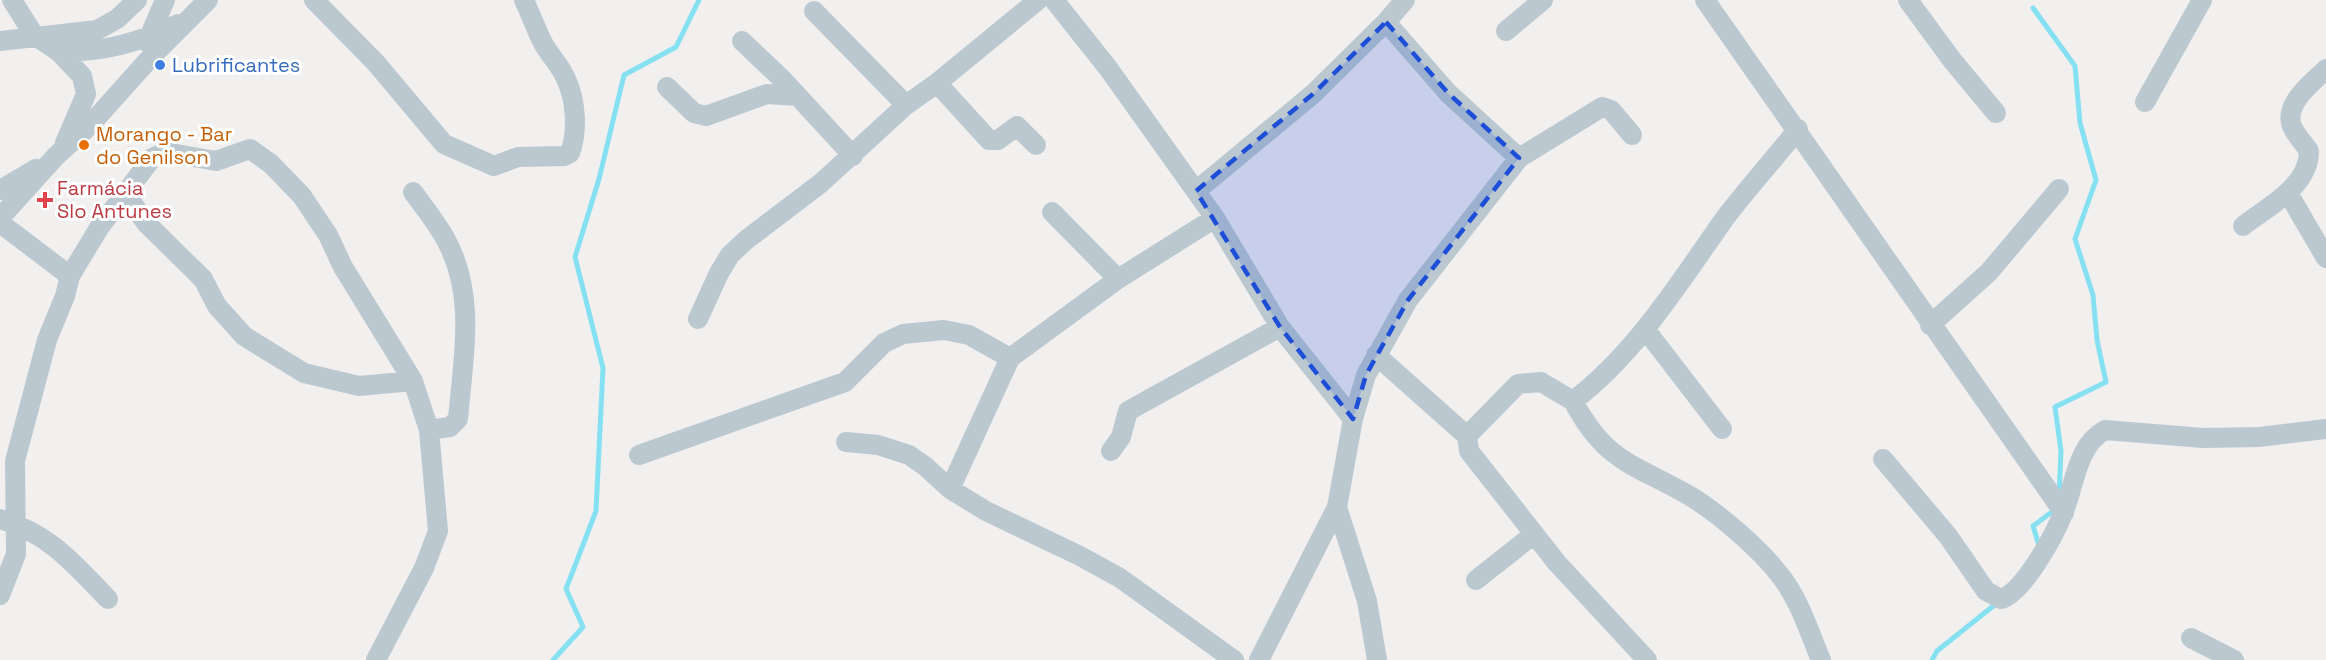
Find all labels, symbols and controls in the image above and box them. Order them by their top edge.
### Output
place label: Lubrificantes [172,52,300,78]
marker: Lubrificantes [153,58,167,72]
place label: Morango - Bar do Genilson [96,121,232,170]
marker: Morango - Bar do Genilson [77,138,91,152]
place label: Farmácia Slo Antunes [57,175,172,224]
marker: Farmácia Slo Antunes [38,193,52,207]

